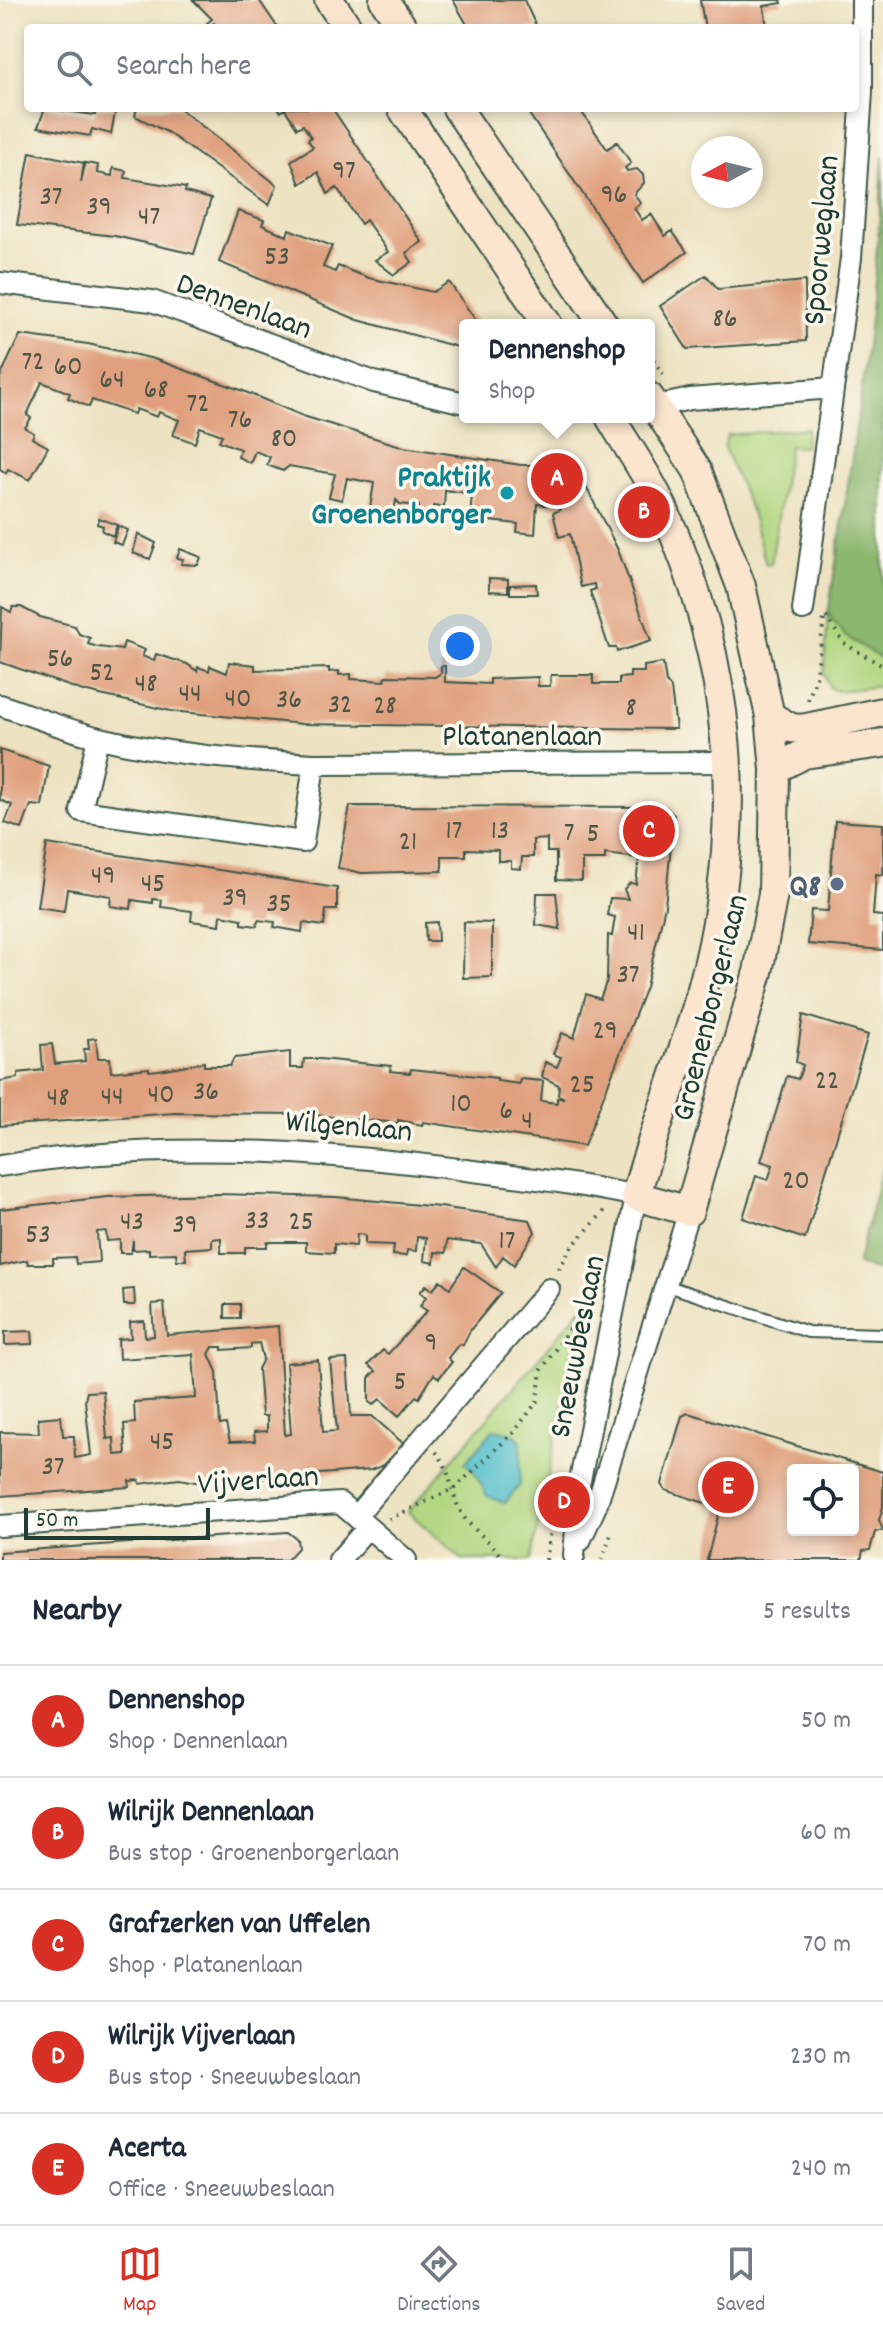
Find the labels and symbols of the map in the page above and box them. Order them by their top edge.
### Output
north arrow [691,136,763,208]
house number: 97 [332,153,356,193]
street label: Spoorweglaan [794,154,854,327]
house number: 96 [601,177,627,217]
house number: 37 [39,179,63,219]
house number: 39 [86,189,112,229]
house number: 47 [138,199,160,239]
house number: 53 [264,239,290,279]
street label: Dennenlaan [169,263,318,355]
house number: 86 [713,301,737,341]
house number: 72 [22,344,44,384]
house number: 60 [54,349,82,389]
house number: 64 [99,362,125,402]
house number: 68 [144,372,168,412]
house number: 72 [187,386,209,426]
house number: 76 [228,402,252,442]
house number: 80 [271,421,297,461]
pin: A [531,449,583,509]
place label: Praktijk Groenenborger [311,457,492,540]
pin: B [618,482,670,542]
marker: Praktijk Groenenborger [498,484,516,502]
your location [440,626,480,666]
house number: 56 [47,641,73,681]
house number: 52 [89,655,115,695]
house number: 48 [135,666,157,706]
house number: 44 [178,676,202,716]
house number: 40 [225,681,251,721]
house number: 36 [276,682,302,722]
house number: 32 [328,687,352,727]
house number: 28 [373,688,397,728]
house number: 8 [625,690,637,730]
street label: Platanenlaan [442,716,602,762]
pin: C [623,801,675,861]
house number: 17 [446,813,462,853]
house number: 13 [491,813,509,853]
house number: 7 [564,815,574,855]
house number: 5 [587,816,599,856]
house number: 21 [399,824,417,864]
house number: 49 [91,858,115,898]
house number: 45 [141,866,165,906]
place label: Q8 [790,866,821,912]
marker: Q8 [828,875,846,893]
house number: 39 [222,880,248,920]
house number: 35 [266,886,292,926]
street label: Groenenborgerlaan [662,890,763,1127]
house number: 41 [627,915,645,955]
house number: 37 [616,957,640,997]
house number: 29 [592,1013,618,1053]
house number: 22 [815,1063,839,1103]
house number: 25 [569,1067,595,1107]
house number: 36 [193,1074,219,1114]
house number: 40 [148,1077,174,1117]
house number: 44 [100,1079,124,1119]
house number: 48 [47,1080,69,1120]
house number: 10 [450,1086,472,1126]
house number: 6 [499,1093,513,1133]
street label: Wilgenlaan [283,1101,414,1157]
house number: 4 [521,1103,533,1143]
house number: 20 [782,1163,810,1203]
house number: 33 [245,1203,269,1243]
house number: 43 [120,1204,144,1244]
house number: 25 [288,1204,314,1244]
house number: 39 [172,1207,198,1247]
house number: 53 [25,1217,51,1257]
house number: 17 [499,1223,515,1263]
street label: Sneeuwbeslaan [540,1252,620,1442]
house number: 9 [425,1325,437,1365]
house number: 5 [394,1364,406,1404]
house number: 45 [150,1424,174,1464]
house number: 37 [41,1449,65,1489]
street label: Vijverlaan [196,1456,320,1510]
pin: E [702,1457,754,1517]
pin: D [538,1472,590,1532]
scale bar [24,1504,210,1540]

